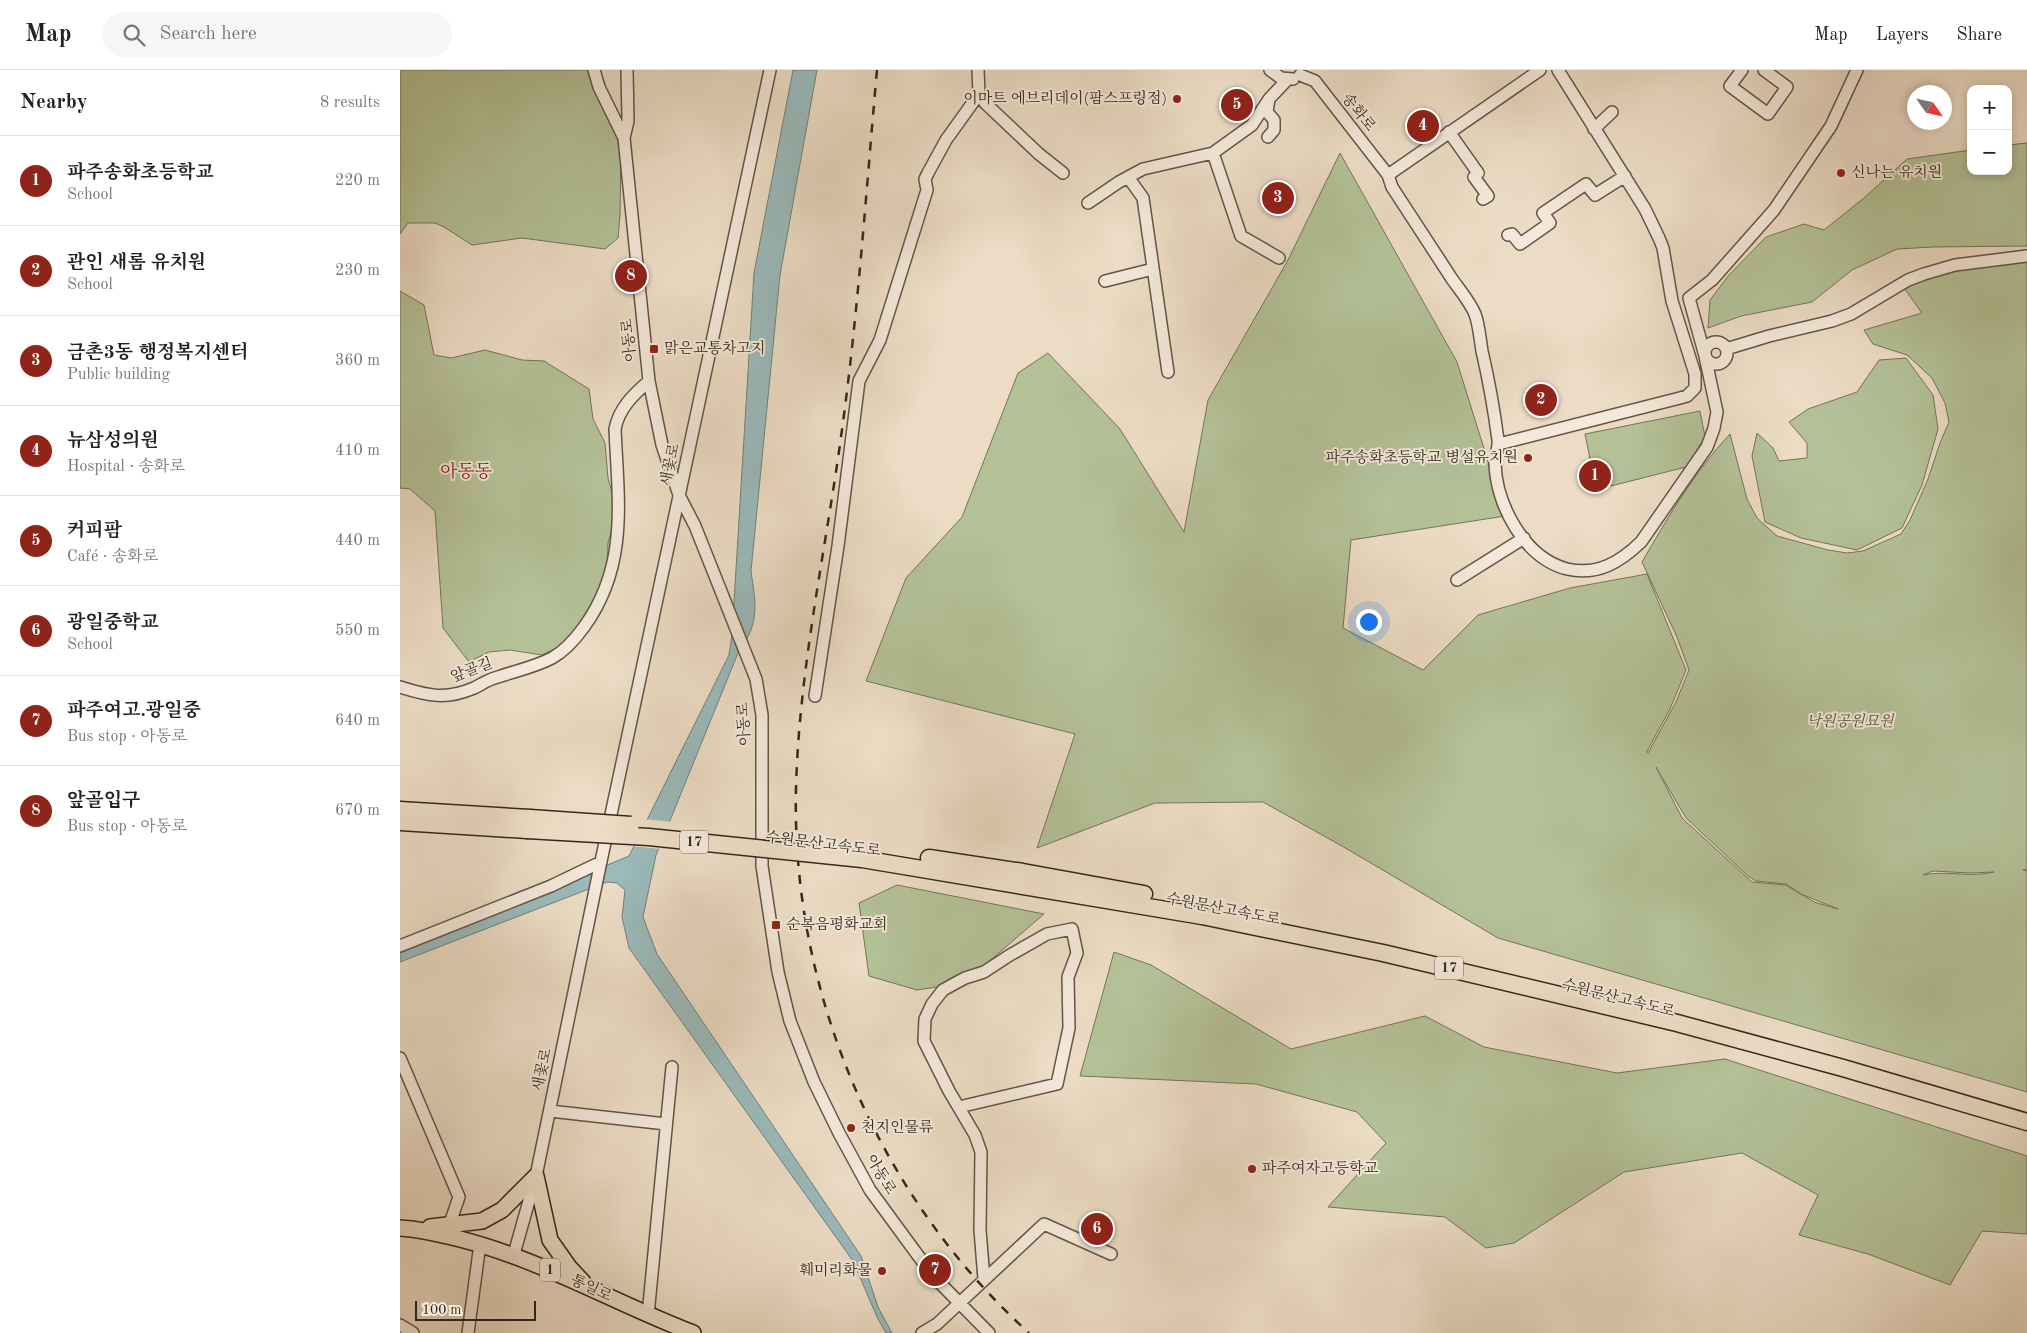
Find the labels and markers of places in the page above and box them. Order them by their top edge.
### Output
pin: 5 [1221,86,1253,124]
place label: 이마트 에브리데이(팜스프링점) [963,90,1167,107]
marker: 이마트 에브리데이(팜스프링점) [1171,93,1183,105]
pin: 4 [1407,107,1439,145]
place label: 신나는 유치원 [1851,164,1942,181]
marker: 신나는 유치원 [1835,167,1847,179]
pin: 3 [1262,179,1294,217]
pin: 8 [615,257,647,295]
place label: 맑은교통차고지 [664,340,765,357]
marker: 맑은교통차고지 [648,343,660,355]
pin: 2 [1525,381,1557,419]
place label: 파주송화초등학교 병설유치원 [1325,449,1518,466]
marker: 파주송화초등학교 병설유치원 [1522,452,1534,464]
pin: 1 [1579,457,1611,495]
place label: 순복음평화교회 [786,916,887,933]
marker: 순복음평화교회 [770,919,782,931]
place label: 천지인물류 [861,1119,934,1136]
marker: 천지인물류 [845,1122,857,1134]
place label: 파주여자고등학교 [1262,1160,1378,1177]
marker: 파주여자고등학교 [1246,1163,1258,1175]
pin: 6 [1081,1210,1113,1248]
pin: 7 [919,1251,951,1289]
place label: 훼미리화물 [800,1262,873,1279]
marker: 훼미리화물 [876,1265,888,1277]

